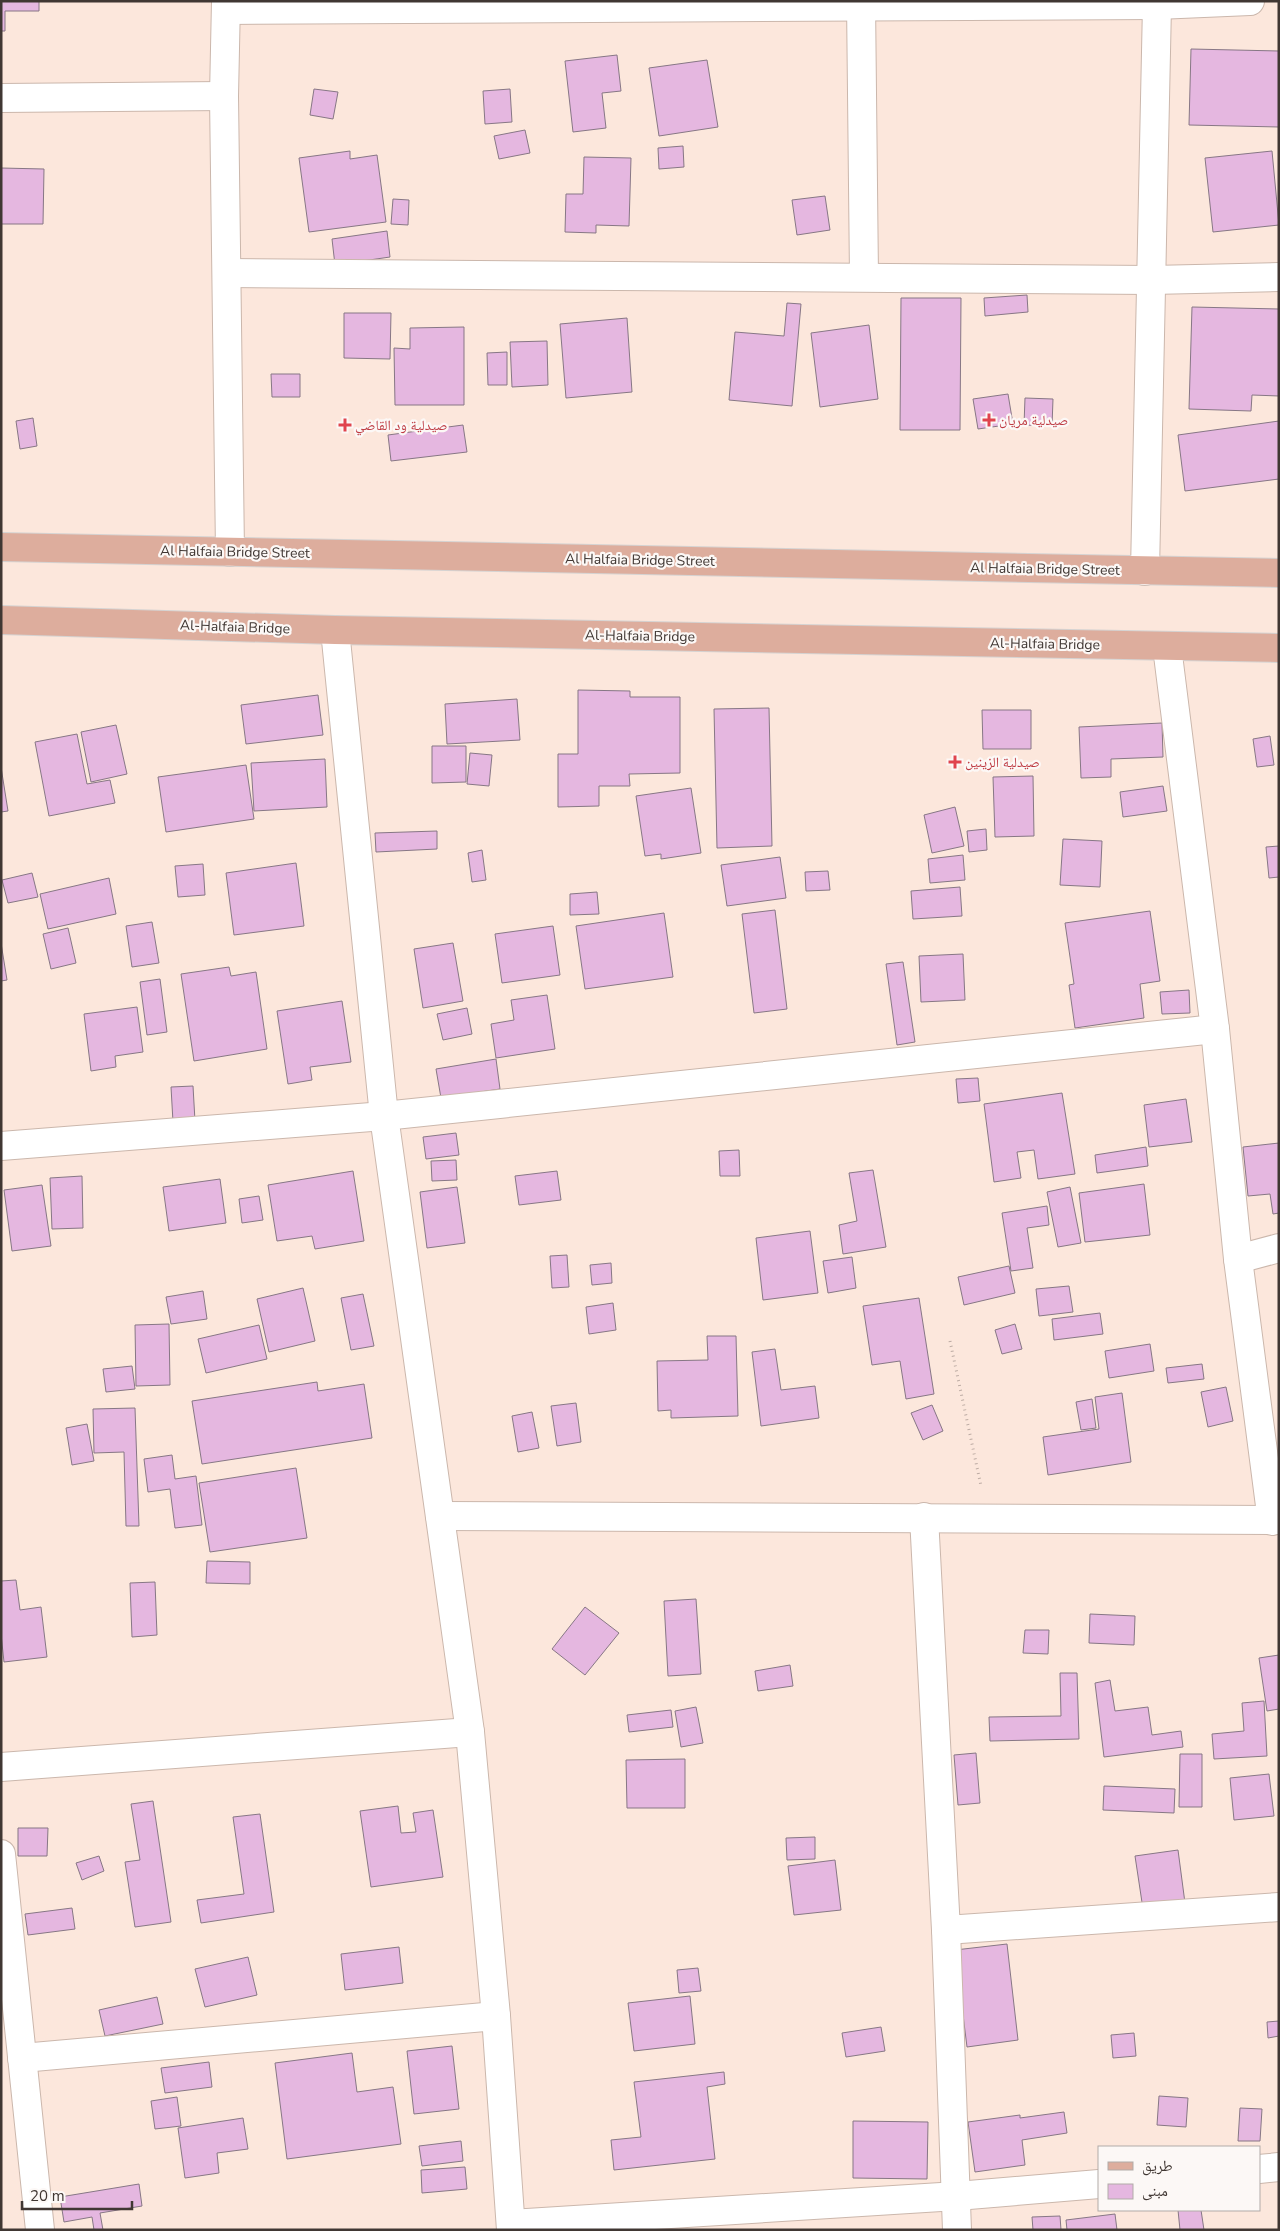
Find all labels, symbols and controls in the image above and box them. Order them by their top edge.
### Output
place label: صيدلية مريان [999,411,1068,430]
marker: صيدلية مريان [983,414,995,426]
place label: صيدلية ود القاضي [355,416,447,436]
marker: صيدلية ود القاضي [339,419,351,431]
street label: Al Halfaia Bridge Street [160,541,310,563]
street label: Al Halfaia Bridge Street [565,549,715,571]
street label: Al Halfaia Bridge Street [970,558,1120,580]
street label: Al-Halfaia Bridge [180,616,290,638]
street label: Al-Halfaia Bridge [585,626,695,646]
street label: Al-Halfaia Bridge [990,634,1100,654]
place label: صيدلية الزينين [965,753,1040,772]
marker: صيدلية الزينين [949,756,961,768]
legend [1098,2146,1260,2211]
text: طريق [1142,2156,1173,2176]
scale bar [22,2178,132,2210]
text: مبنى [1142,2181,1168,2201]
text: 20 m [30,2186,65,2206]

